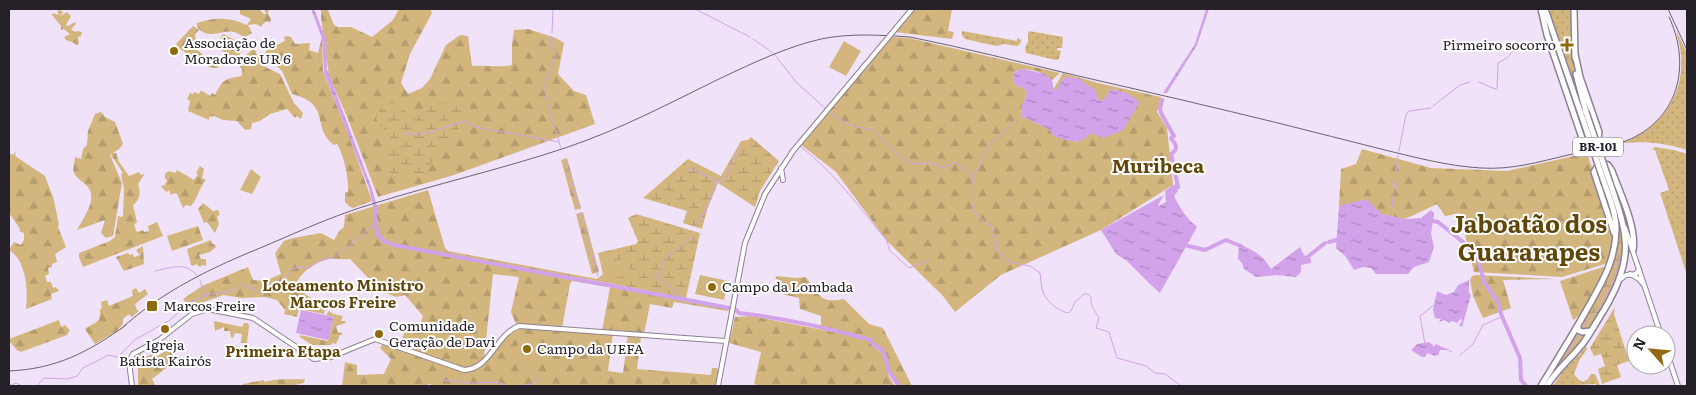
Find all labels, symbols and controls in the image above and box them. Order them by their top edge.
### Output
place label: Associação de Moradores UR 6 [184,32,291,68]
place label: Pirmeiro socorro [1443,34,1556,54]
marker: Pirmeiro socorro [1560,38,1574,52]
marker: Associação de Moradores UR 6 [168,45,180,57]
road number: BR-101 [1573,138,1623,156]
district label: Muribeca [1112,151,1204,179]
district label: Jaboatão dos Guararapes [1451,205,1607,268]
district label: Loteamento Ministro Marcos Freire [262,273,424,313]
place label: Campo da Lombada [722,276,854,296]
marker: Campo da Lombada [706,281,718,293]
place label: Marcos Freire [163,295,255,315]
marker: Marcos Freire [145,299,159,313]
place label: Comunidade Geração de Davi [389,315,496,351]
marker: Igreja Batista Kairós [159,323,171,335]
north arrow [1626,325,1676,375]
marker: Comunidade Geração de Davi [373,328,385,340]
place label: Igreja Batista Kairós [119,334,211,370]
text: N [1627,334,1650,353]
place label: Campo da UEFA [537,338,645,358]
district label: Primeira Etapa [225,339,341,362]
marker: Campo da UEFA [521,343,533,355]

